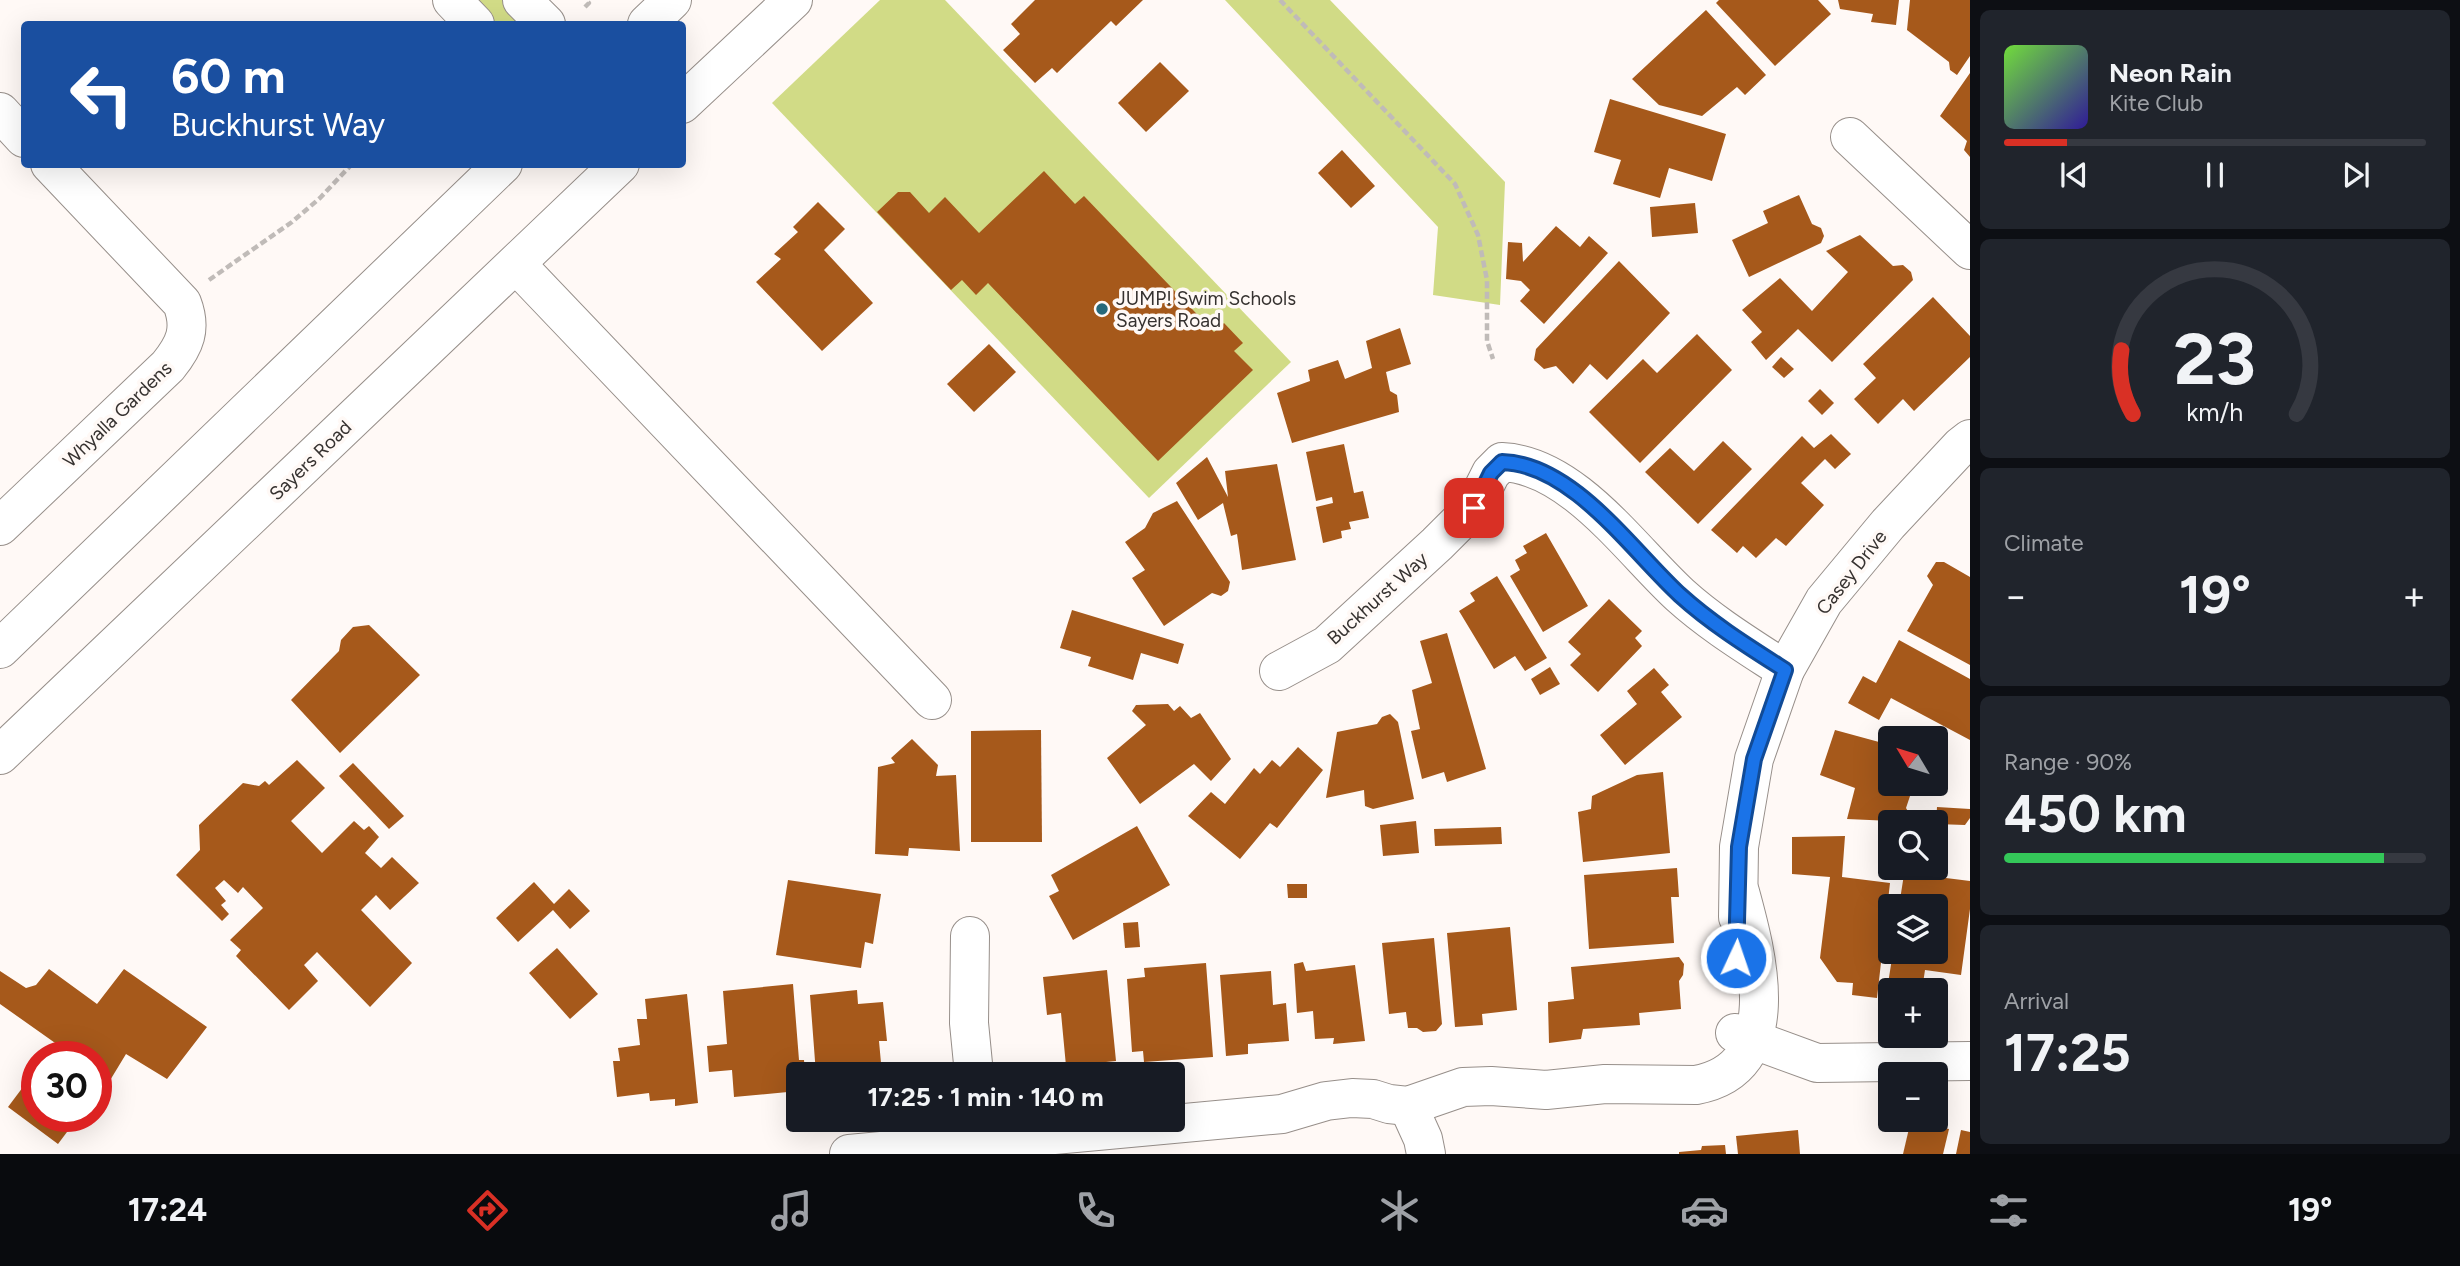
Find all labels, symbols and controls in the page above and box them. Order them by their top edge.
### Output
text: 60 m [171,46,286,105]
icon: left [56,49,147,140]
text: Neon Rain [2109,57,2232,89]
text: Kite Club [2109,89,2203,117]
text: Buckhurst Way [171,106,385,144]
icon: previous [2055,156,2093,194]
icon: pause [2196,156,2234,194]
icon: next [2337,156,2375,194]
place label: JUMP! Swim Schools Sayers Road [1116,287,1296,332]
marker: JUMP! Swim Schools Sayers Road [1094,301,1110,317]
text: 23 [2174,316,2256,403]
street label: Whyalla Gardens [58,357,177,472]
text: km/h [2186,397,2244,427]
street label: Sayers Road [265,416,356,505]
pin [1444,478,1504,538]
icon: arrive [1455,489,1493,527]
street label: Casey Drive [1811,525,1892,619]
text: Climate [2004,529,2083,557]
street label: Buckhurst Way [1322,547,1432,649]
text: 19° [2179,564,2251,626]
text: − [2004,573,2028,619]
text: + [2402,573,2426,619]
north arrow [1878,726,1948,796]
map controls [1878,726,1948,1132]
text: Range · 90% [2004,748,2132,776]
text: 450 km [2004,783,2187,845]
button: search [1878,810,1948,880]
button: layers [1878,894,1948,964]
position arrow [1699,921,1773,995]
button: + [1878,978,1948,1048]
text: Arrival [2004,987,2069,1015]
text: 17:25 [2004,1022,2131,1084]
speed limit sign: 30 [21,1041,112,1132]
button: − [1878,1062,1948,1132]
text: 17:25 · 1 min · 140 m [867,1081,1104,1113]
icon: directions [463,1186,512,1235]
icon: music [767,1186,816,1235]
icon: phone [1071,1186,1120,1235]
icon: climate [1375,1186,1424,1235]
icon: car [1680,1186,1729,1235]
icon: filters [1984,1186,2033,1235]
text: 17:24 [128,1191,207,1229]
text: 19° [2288,1191,2332,1229]

